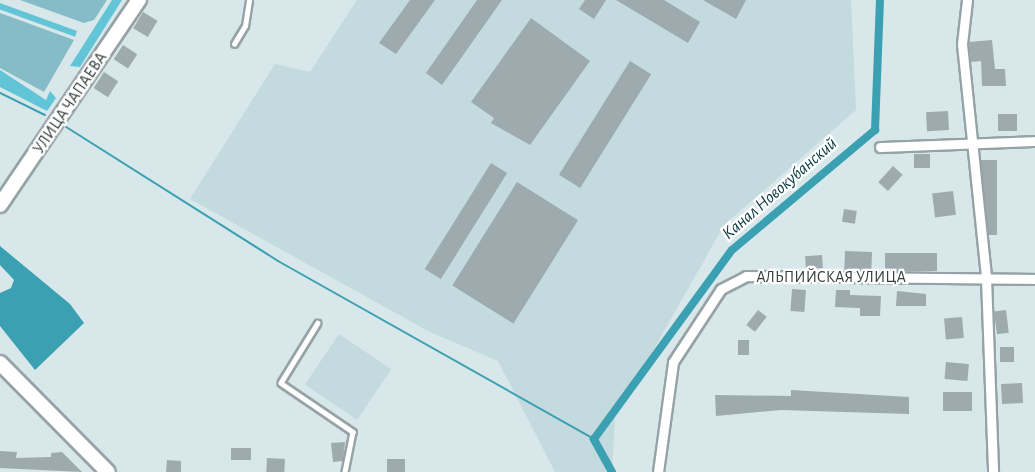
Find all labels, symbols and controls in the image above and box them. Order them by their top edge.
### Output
street label: УЛИЦА ЧАПАЕВА [29,49,111,157]
water label: Канал Новокубанский [718,133,842,245]
street label: АЛЬПИЙСКАЯ УЛИЦА [756,267,906,287]

